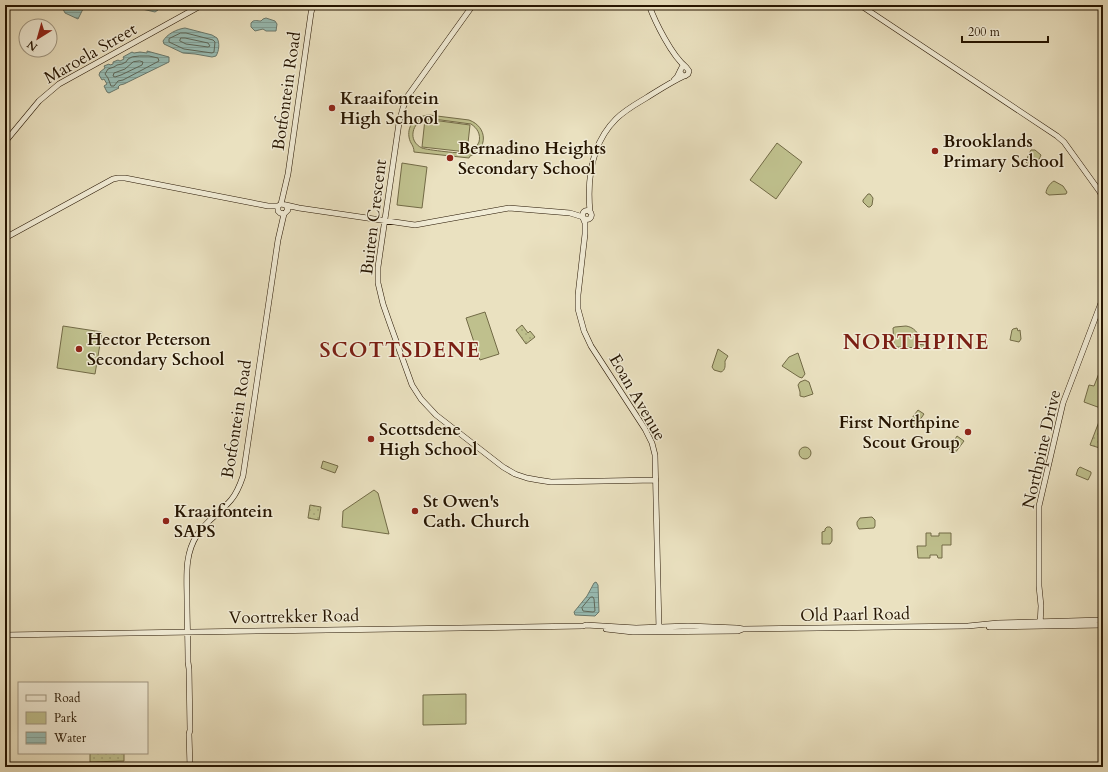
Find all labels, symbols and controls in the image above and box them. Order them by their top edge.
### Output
street label: Maroela Street [40,17,141,89]
north arrow [18,18,58,58]
scale bar [962,18,1048,44]
text: 200 m [968,24,1001,40]
street label: Botfontein Road [267,30,306,152]
text: N [24,36,41,54]
place label: Kraaifontein High School [340,87,439,130]
marker: Kraaifontein High School [327,103,337,113]
place label: Brooklands Primary School [943,130,1064,173]
place label: Bernadino Heights Secondary School [458,137,606,180]
marker: Brooklands Primary School [930,146,940,156]
marker: Bernadino Heights Secondary School [445,153,455,163]
street label: Buiten Crescent [355,157,392,276]
place label: Hector Peterson Secondary School [87,328,225,371]
district label: NORTHPINE [843,328,989,357]
district label: SCOTTSDENE [319,336,481,365]
marker: Hector Peterson Secondary School [74,344,84,354]
street label: Eoan Avenue [604,350,672,445]
street label: Botfontein Road [216,358,257,480]
street label: Northpine Drive [1017,387,1066,511]
place label: First Northpine Scout Group [839,411,960,454]
place label: Scottsdene High School [379,418,477,461]
marker: First Northpine Scout Group [963,427,973,437]
marker: Scottsdene High School [366,434,376,444]
place label: St Owen's Cath. Church [423,490,530,533]
place label: Kraaifontein SAPS [174,500,273,543]
marker: St Owen's Cath. Church [410,506,420,516]
marker: Kraaifontein SAPS [161,516,171,526]
street label: Old Paarl Road [800,602,910,627]
street label: Voortrekker Road [229,604,359,629]
legend [18,682,148,754]
text: Road [54,690,81,706]
text: Park [54,710,78,726]
text: Water [53,730,87,746]

